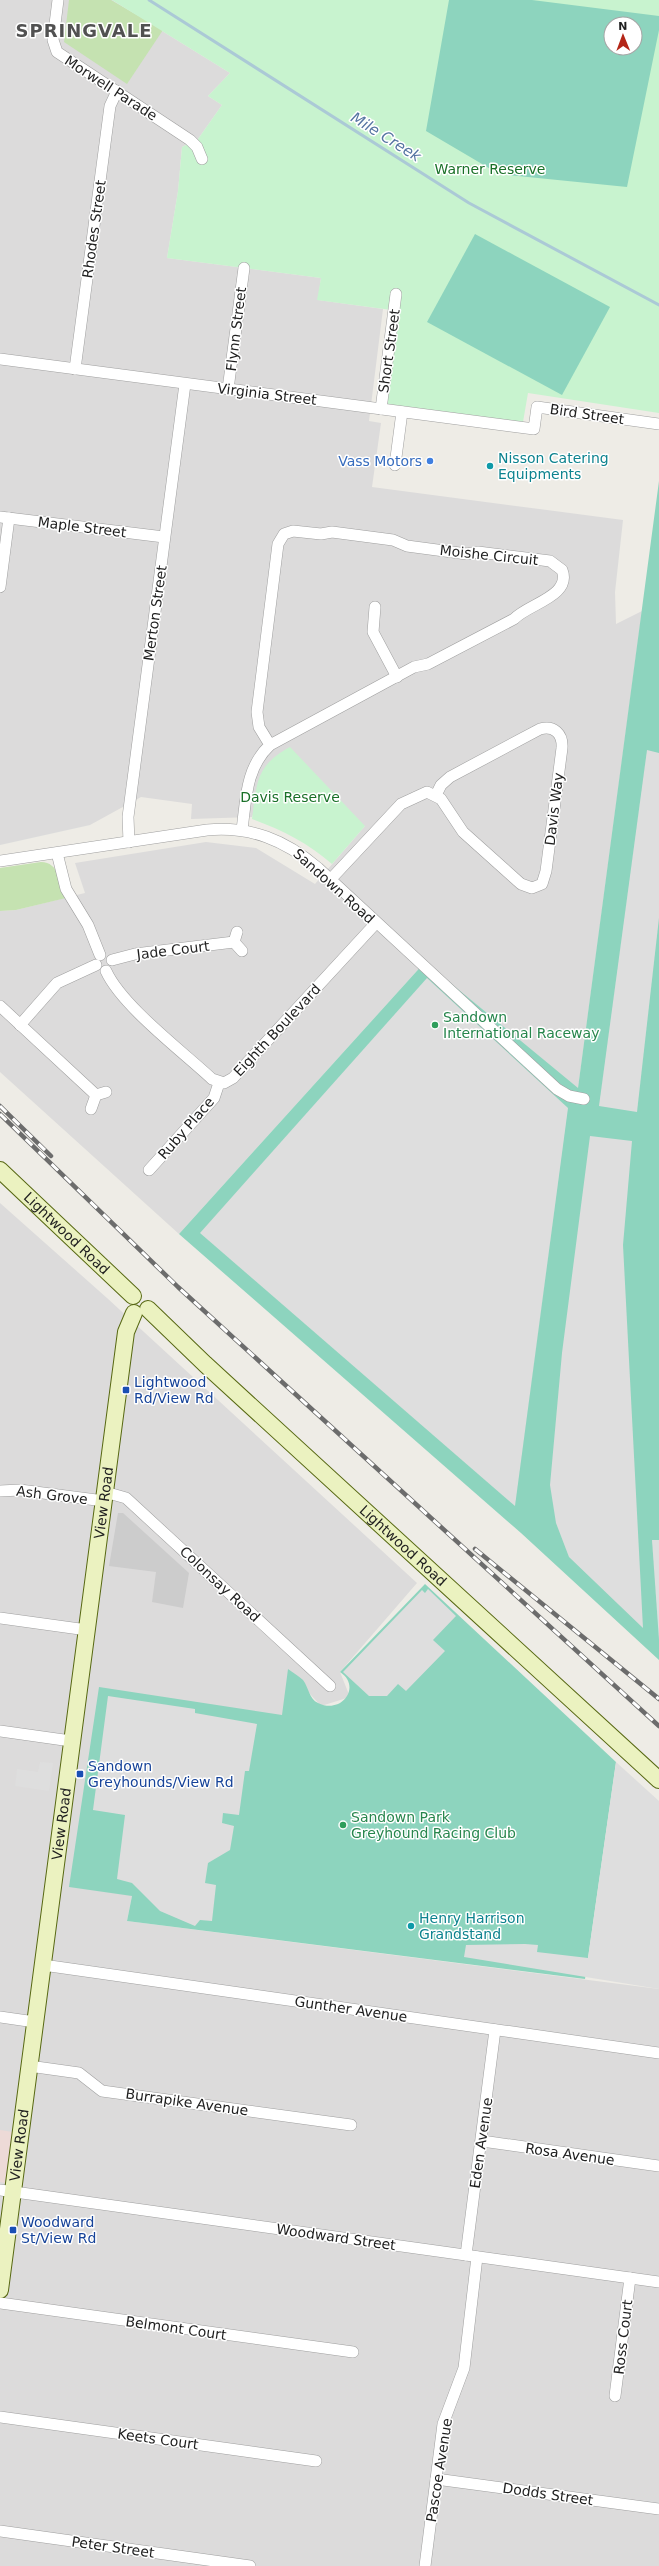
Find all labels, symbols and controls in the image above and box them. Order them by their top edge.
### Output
north arrow [603,16,643,56]
district label: SPRINGVALE [16,20,152,41]
text: N [618,20,628,33]
street label: Morwell Parade [62,52,160,124]
water label: Mile Creek [348,108,425,166]
park label: Warner Reserve [434,161,546,177]
street label: Rhodes Street [79,178,109,279]
street label: Flynn Street [223,285,249,372]
street label: Short Street [375,308,403,394]
street label: Virginia Street [217,380,318,408]
street label: Bird Street [549,401,626,427]
place label: Nisson Catering Equipments [498,450,609,482]
place label: Vass Motors [338,453,422,469]
marker: Vass Motors [425,456,435,466]
marker: Nisson Catering Equipments [485,461,495,471]
street label: Maple Street [37,514,128,540]
street label: Moishe Circuit [439,542,539,568]
street label: Merton Street [140,564,170,662]
street label: Davis Way [542,772,566,846]
park label: Davis Reserve [240,789,340,805]
street label: Sandown Road [290,845,378,927]
street label: Jade Court [135,938,211,963]
street label: Eighth Boulevard [230,981,324,1079]
place label: Sandown International Raceway [443,1009,599,1041]
marker: Sandown International Raceway [430,1020,440,1030]
street label: Ruby Place [155,1094,217,1162]
street label: Lightwood Road [21,1189,113,1278]
place label: Lightwood Rd/View Rd [134,1374,214,1406]
marker: Lightwood Rd/View Rd [121,1385,131,1395]
street label: View Road [91,1466,116,1540]
street label: Ash Grove [15,1483,89,1507]
street label: Lightwood Road [356,1502,450,1589]
street label: Colonsay Road [177,1543,263,1625]
place label: Sandown Greyhounds/View Rd [88,1758,234,1790]
marker: Sandown Greyhounds/View Rd [75,1769,85,1779]
street label: View Road [49,1787,74,1861]
place label: Sandown Park Greyhound Racing Club [351,1809,516,1841]
marker: Sandown Park Greyhound Racing Club [338,1820,348,1830]
place label: Henry Harrison Grandstand [419,1910,525,1942]
marker: Henry Harrison Grandstand [406,1921,416,1931]
street label: Gunther Avenue [294,1993,408,2025]
street label: Burrapike Avenue [125,2085,249,2119]
street label: Eden Avenue [467,2096,495,2190]
street label: View Road [6,2108,32,2182]
street label: Rosa Avenue [524,2140,616,2168]
place label: Woodward St/View Rd [21,2214,96,2246]
street label: Woodward Street [275,2221,397,2253]
marker: Woodward St/View Rd [8,2225,18,2235]
street label: Ross Court [610,2298,636,2375]
street label: Belmont Court [125,2313,228,2343]
street label: Pascoe Avenue [423,2417,455,2523]
street label: Keets Court [117,2425,200,2453]
street label: Dodds Street [502,2480,595,2508]
street label: Peter Street [71,2533,156,2561]

